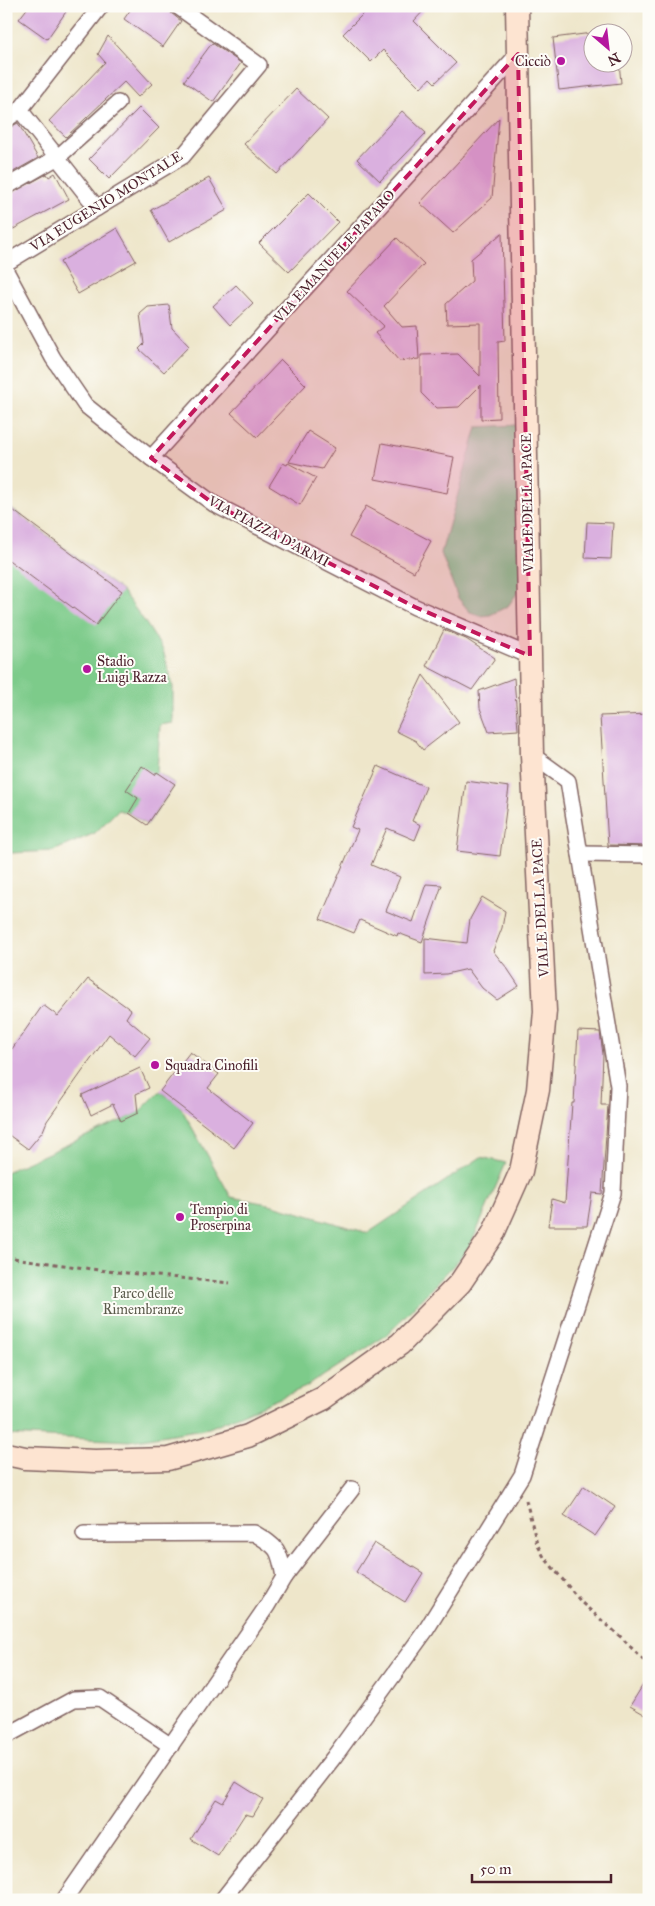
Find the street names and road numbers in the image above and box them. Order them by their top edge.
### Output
street label: VIA EUGENIO MONTALE [26,147,186,256]
street label: VIA EMANUELE PAPARO [270,186,399,327]
street label: VIALE DELLA PACE [518,433,537,574]
street label: VIA PIAZZA D'ARMI [204,492,332,571]
street label: VIALE DELLA PACE [528,838,553,979]

